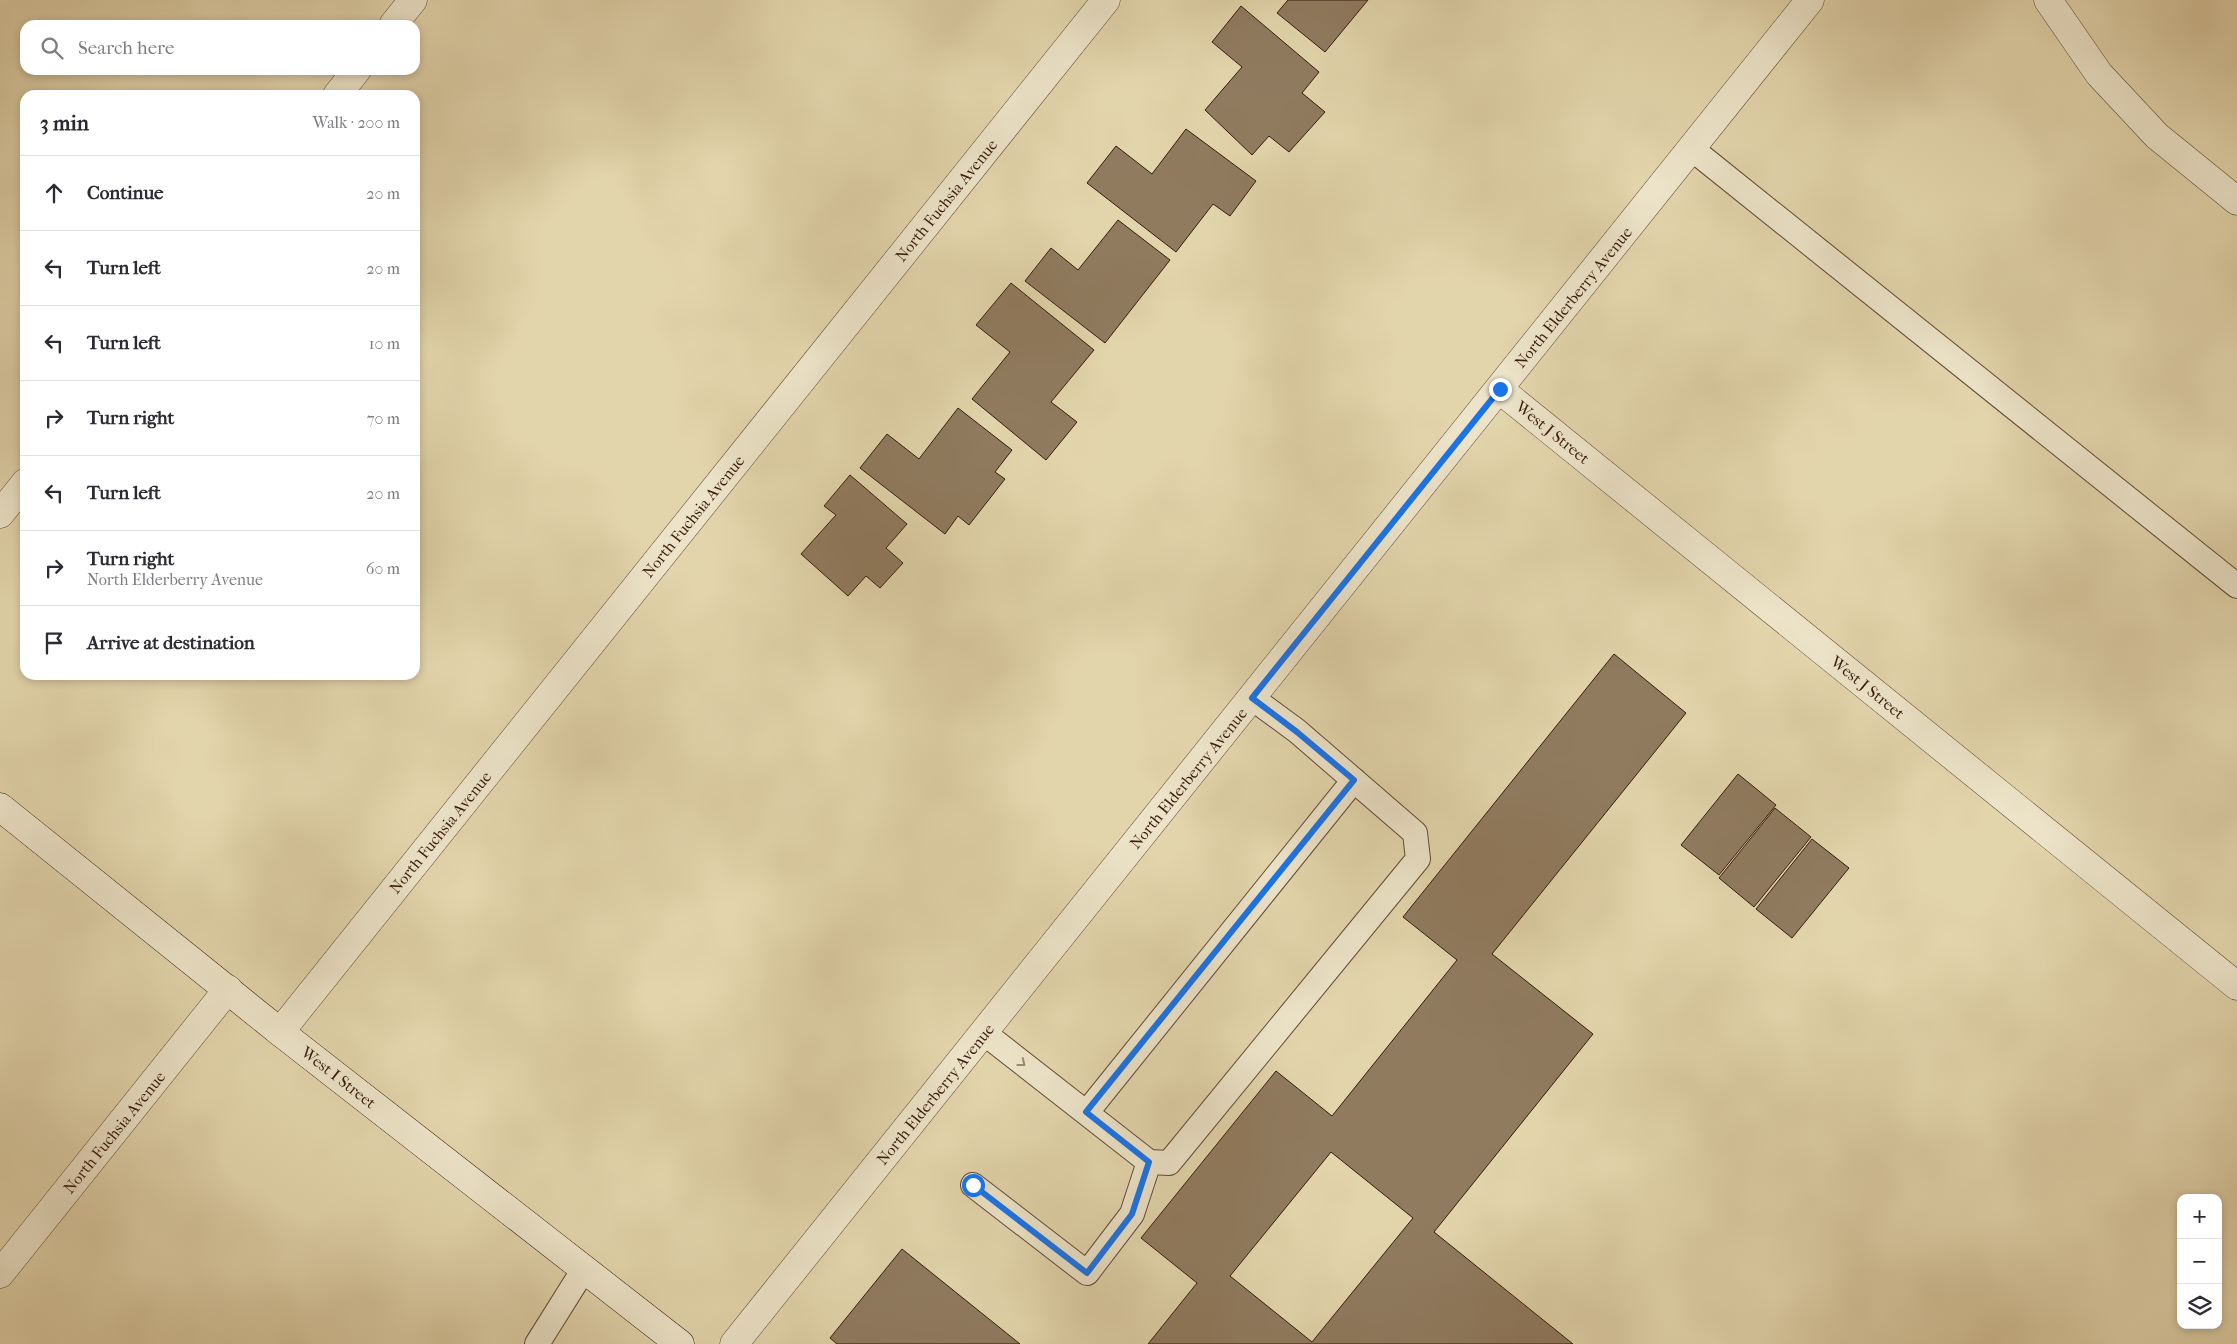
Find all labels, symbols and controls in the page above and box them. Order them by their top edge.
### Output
search box [20,20,420,75]
icon: search [38,34,66,62]
text: Search here [78,37,174,59]
text: 3 min [40,111,89,135]
text: Walk · 200 m [313,113,400,132]
street label: North Fuchsia Avenue [891,135,1002,265]
icon: ahead [40,179,68,207]
text: Continue [87,182,163,204]
text: 20 m [366,184,400,203]
street label: North Elderberry Avenue [1511,223,1636,372]
icon: left [40,254,68,282]
text: Turn left [87,257,161,279]
text: 20 m [366,259,400,278]
icon: left [40,329,68,357]
text: Turn left [87,332,161,354]
text: 10 m [369,334,400,353]
route end [1489,378,1512,401]
street label: West J Street [1511,396,1594,468]
icon: right [40,404,68,432]
text: Turn right [87,407,174,429]
text: 70 m [367,409,400,428]
street label: North Fuchsia Avenue [638,451,749,581]
icon: left [40,479,68,507]
text: Turn left [87,482,161,504]
text: 20 m [366,484,400,503]
text: Turn right [87,548,174,570]
icon: right [40,554,68,582]
text: 60 m [366,559,400,578]
text: North Elderberry Avenue [87,570,263,589]
icon: arrive [40,629,68,657]
text: Arrive at destination [87,632,255,654]
street label: West J Street [1826,651,1909,723]
street label: North Elderberry Avenue [1126,704,1251,853]
street label: North Fuchsia Avenue [385,767,496,897]
street label: North Elderberry Avenue [873,1020,998,1169]
street label: West I Street [297,1042,380,1113]
one-way arrow [1016,1057,1026,1066]
street label: North Fuchsia Avenue [59,1067,170,1197]
route start [962,1174,985,1197]
map controls [2177,1194,2222,1329]
button: + [2177,1194,2222,1239]
button: − [2177,1239,2222,1284]
button: layers [2177,1284,2222,1329]

